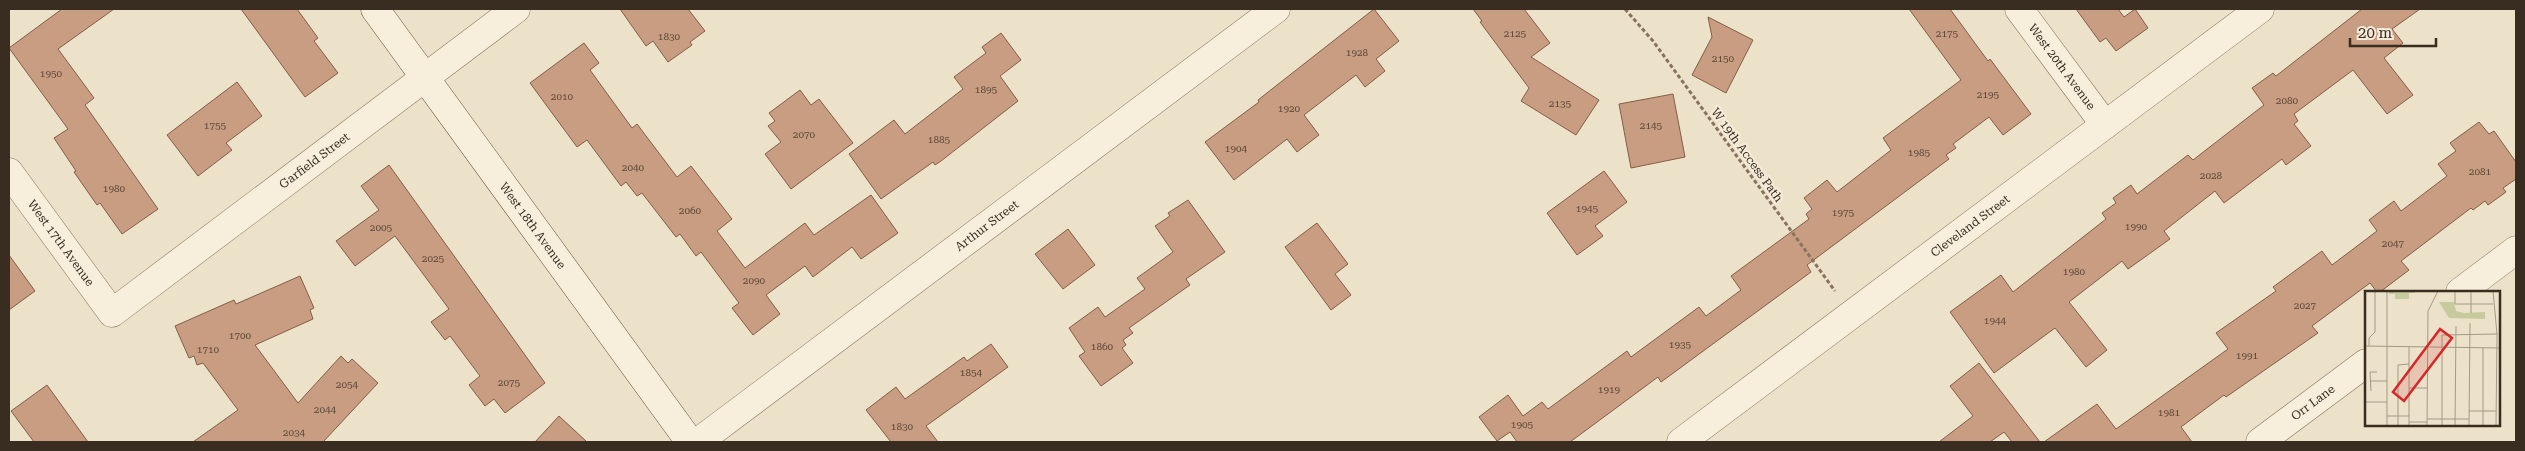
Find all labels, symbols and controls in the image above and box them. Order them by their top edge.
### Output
scale bar [2350,15,2436,47]
street label: West 20th Avenue [2025,21,2099,113]
text: 20 m [2358,24,2393,42]
house number: 2125 [1504,28,1527,39]
house number: 2175 [1936,28,1959,39]
house number: 1830 [658,31,681,42]
house number: 1928 [1346,47,1369,58]
house number: 2150 [1712,53,1735,64]
house number: 1950 [40,68,63,79]
house number: 1895 [975,84,998,95]
house number: 2195 [1977,89,2000,100]
house number: 2010 [551,91,574,102]
house number: 2080 [2276,95,2299,106]
house number: 2135 [1549,98,1572,109]
house number: 1920 [1278,103,1301,114]
street label: W 19th Access Path [1708,105,1786,205]
house number: 1755 [204,120,227,131]
house number: 2145 [1640,120,1663,131]
street label: Garfield Street [277,129,353,192]
house number: 2070 [793,129,816,140]
house number: 1885 [928,134,951,145]
house number: 1904 [1225,143,1248,154]
house number: 1985 [1908,147,1931,158]
house number: 2040 [622,162,645,173]
house number: 2081 [2469,166,2492,177]
house number: 2028 [2200,170,2223,181]
street label: West 18th Avenue [497,180,569,272]
house number: 1980 [103,183,126,194]
street label: Cleveland Street [1928,191,2013,260]
street label: West 17th Avenue [25,197,97,289]
street label: Arthur Street [952,197,1022,254]
house number: 1945 [1576,203,1599,214]
house number: 2060 [679,205,702,216]
house number: 1975 [1832,207,1855,218]
house number: 1990 [2125,221,2148,232]
house number: 2005 [370,222,393,233]
house number: 2047 [2382,238,2405,249]
house number: 2025 [422,253,445,264]
house number: 1980 [2063,266,2086,277]
house number: 2090 [743,275,766,286]
inset map [2365,291,2500,426]
house number: 2027 [2294,300,2317,311]
house number: 1944 [1984,315,2007,326]
house number: 1700 [229,330,252,341]
house number: 1935 [1669,339,1692,350]
house number: 1860 [1091,341,1114,352]
house number: 1710 [197,344,220,355]
house number: 1991 [2236,350,2259,361]
house number: 1854 [960,367,983,378]
house number: 2075 [498,377,521,388]
house number: 2054 [336,379,359,390]
street label: Orr Lane [2288,382,2338,423]
house number: 1919 [1598,384,1621,395]
house number: 2044 [314,404,337,415]
house number: 1981 [2158,407,2181,418]
house number: 1905 [1511,419,1534,430]
house number: 1830 [891,421,914,432]
house number: 2034 [283,427,306,438]

